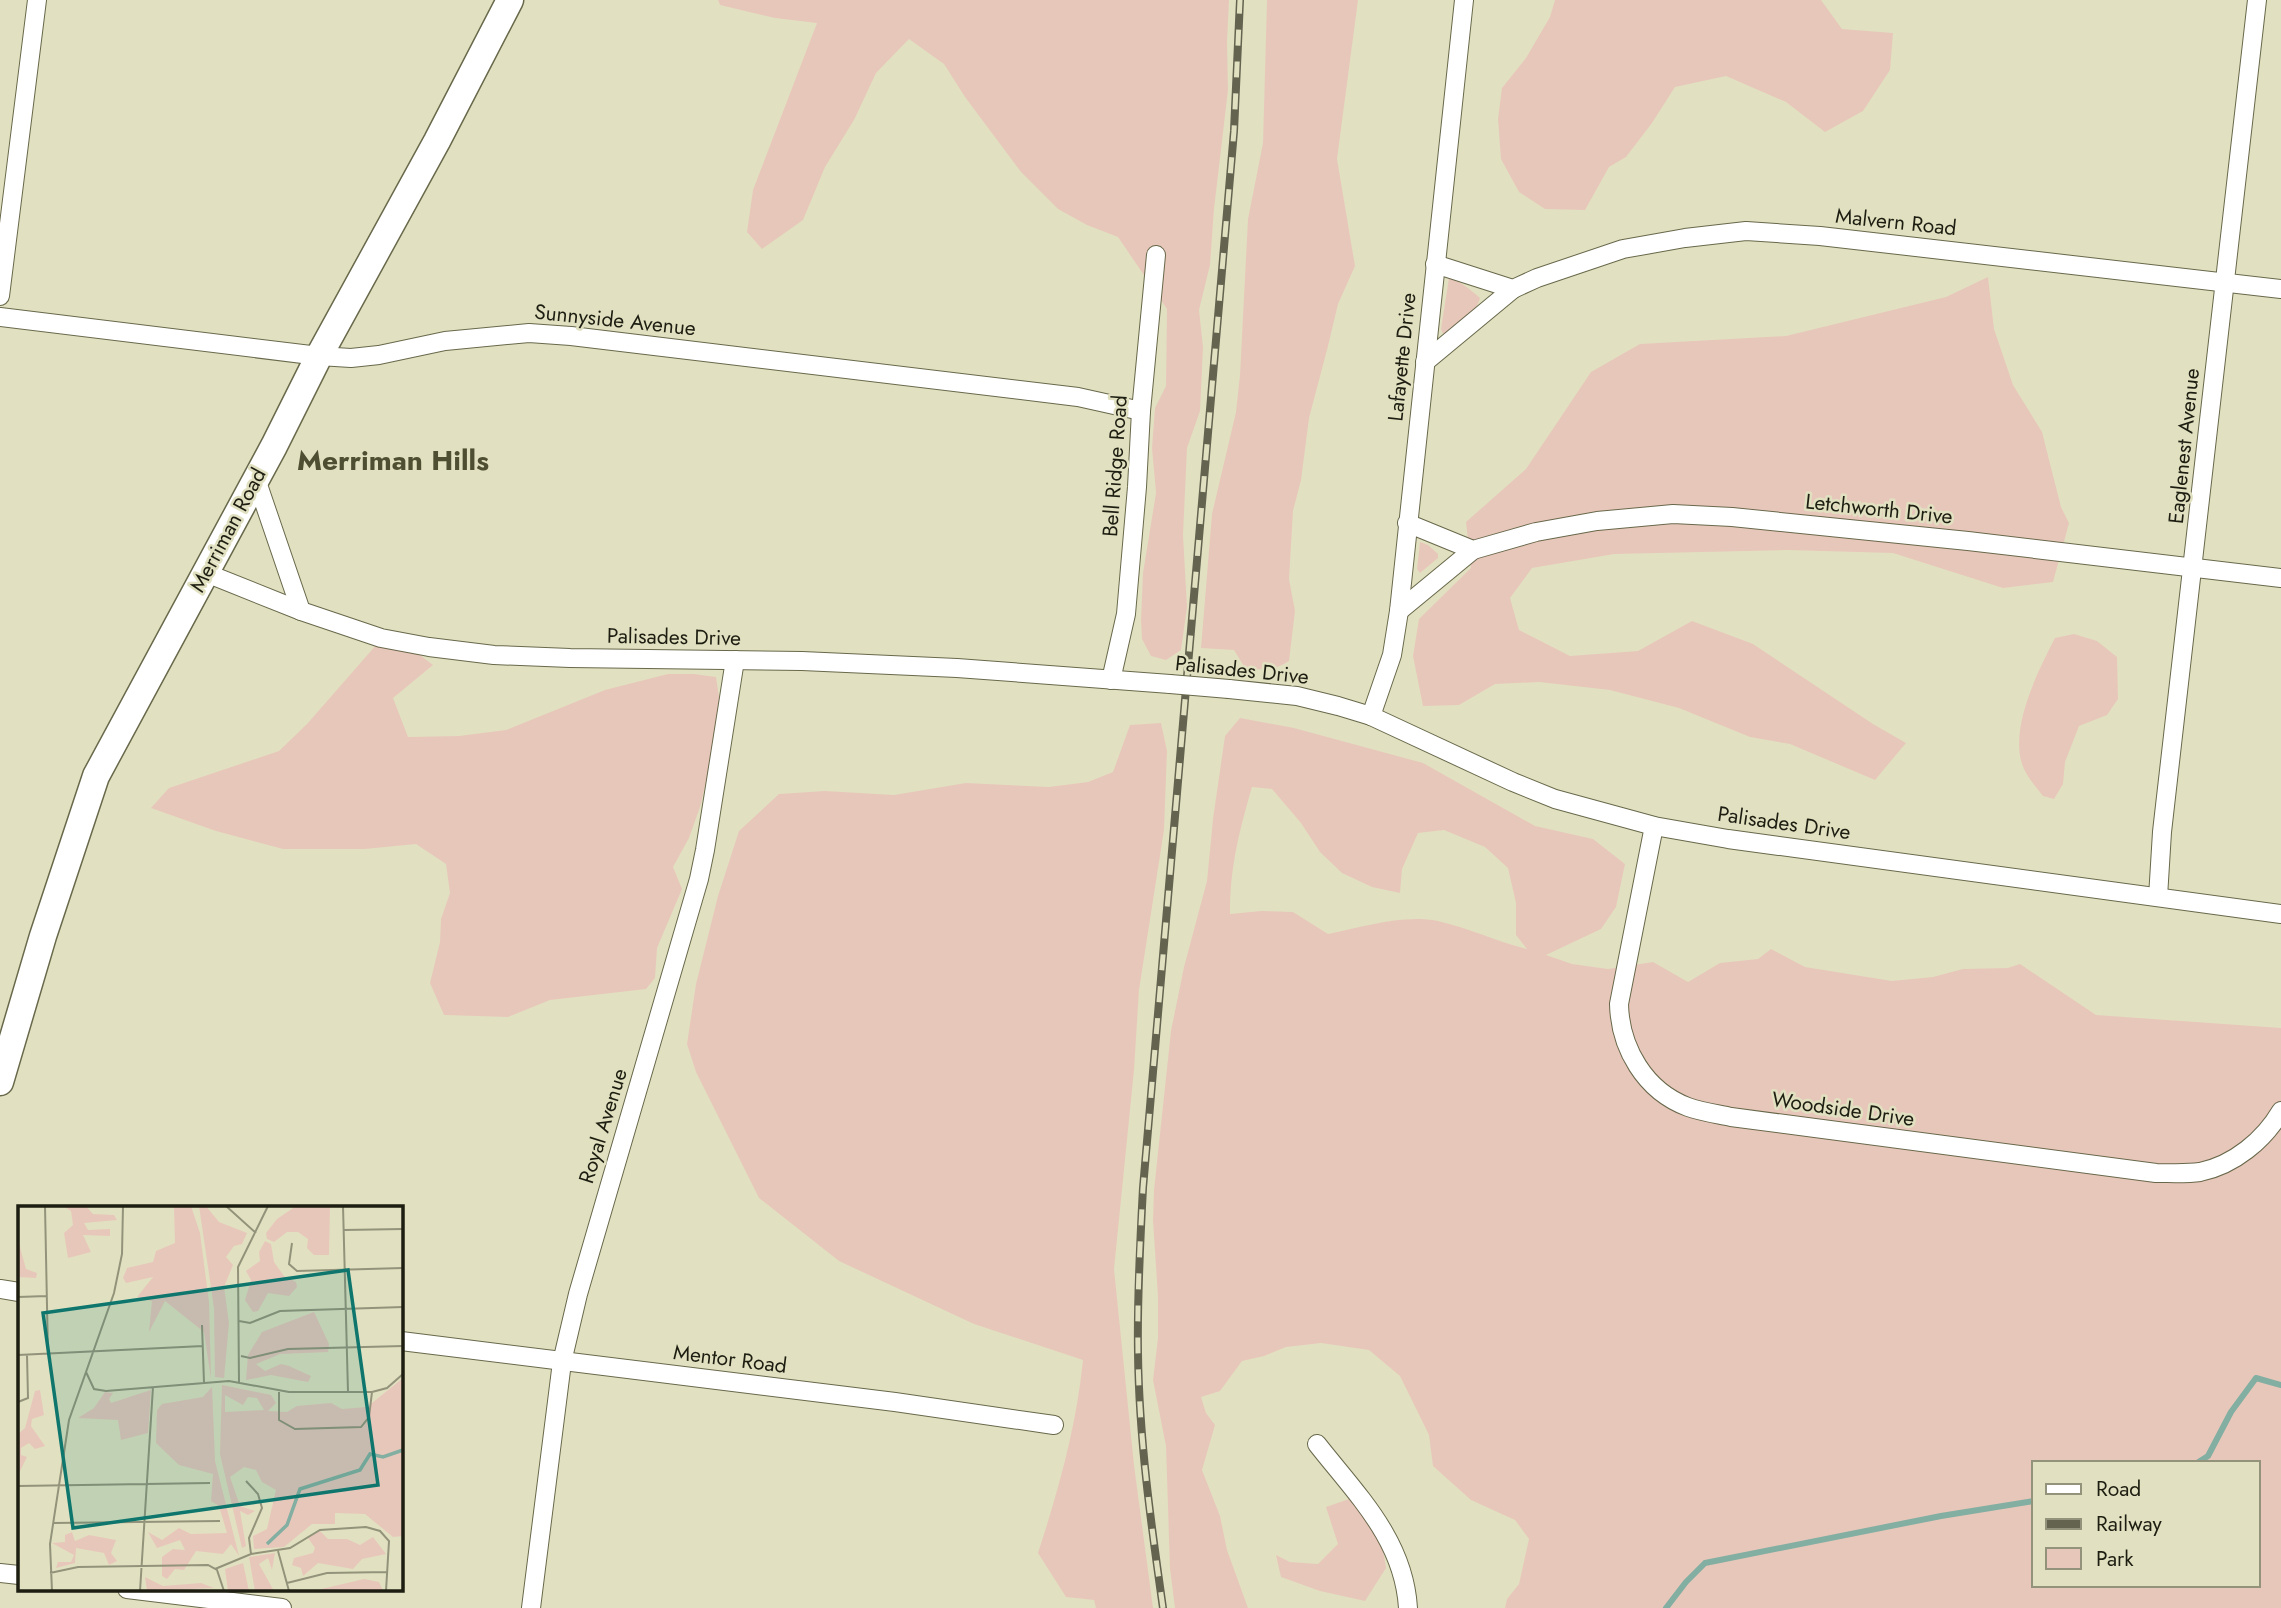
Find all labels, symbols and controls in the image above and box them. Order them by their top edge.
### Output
street label: Malvern Road [1834,201,1958,243]
street label: Lafayette Drive [1380,291,1424,423]
street label: Sunnyside Avenue [533,297,697,343]
street label: Eaglenest Avenue [2161,367,2207,525]
street label: Bell Ridge Road [1095,394,1135,538]
district label: Merriman Hills [297,440,489,481]
street label: Merriman Road [183,463,273,597]
street label: Letchworth Drive [1804,486,1954,532]
street label: Palisades Drive [607,621,741,653]
street label: Palisades Drive [1174,648,1310,692]
street label: Palisades Drive [1716,799,1853,847]
street label: Royal Avenue [571,1065,635,1187]
street label: Woodside Drive [1770,1084,1916,1134]
inset map [18,1206,402,1590]
street label: Mentor Road [672,1337,788,1381]
legend [2032,1461,2260,1587]
text: Road [2096,1474,2141,1504]
text: Railway [2096,1509,2162,1539]
text: Park [2096,1544,2134,1574]

